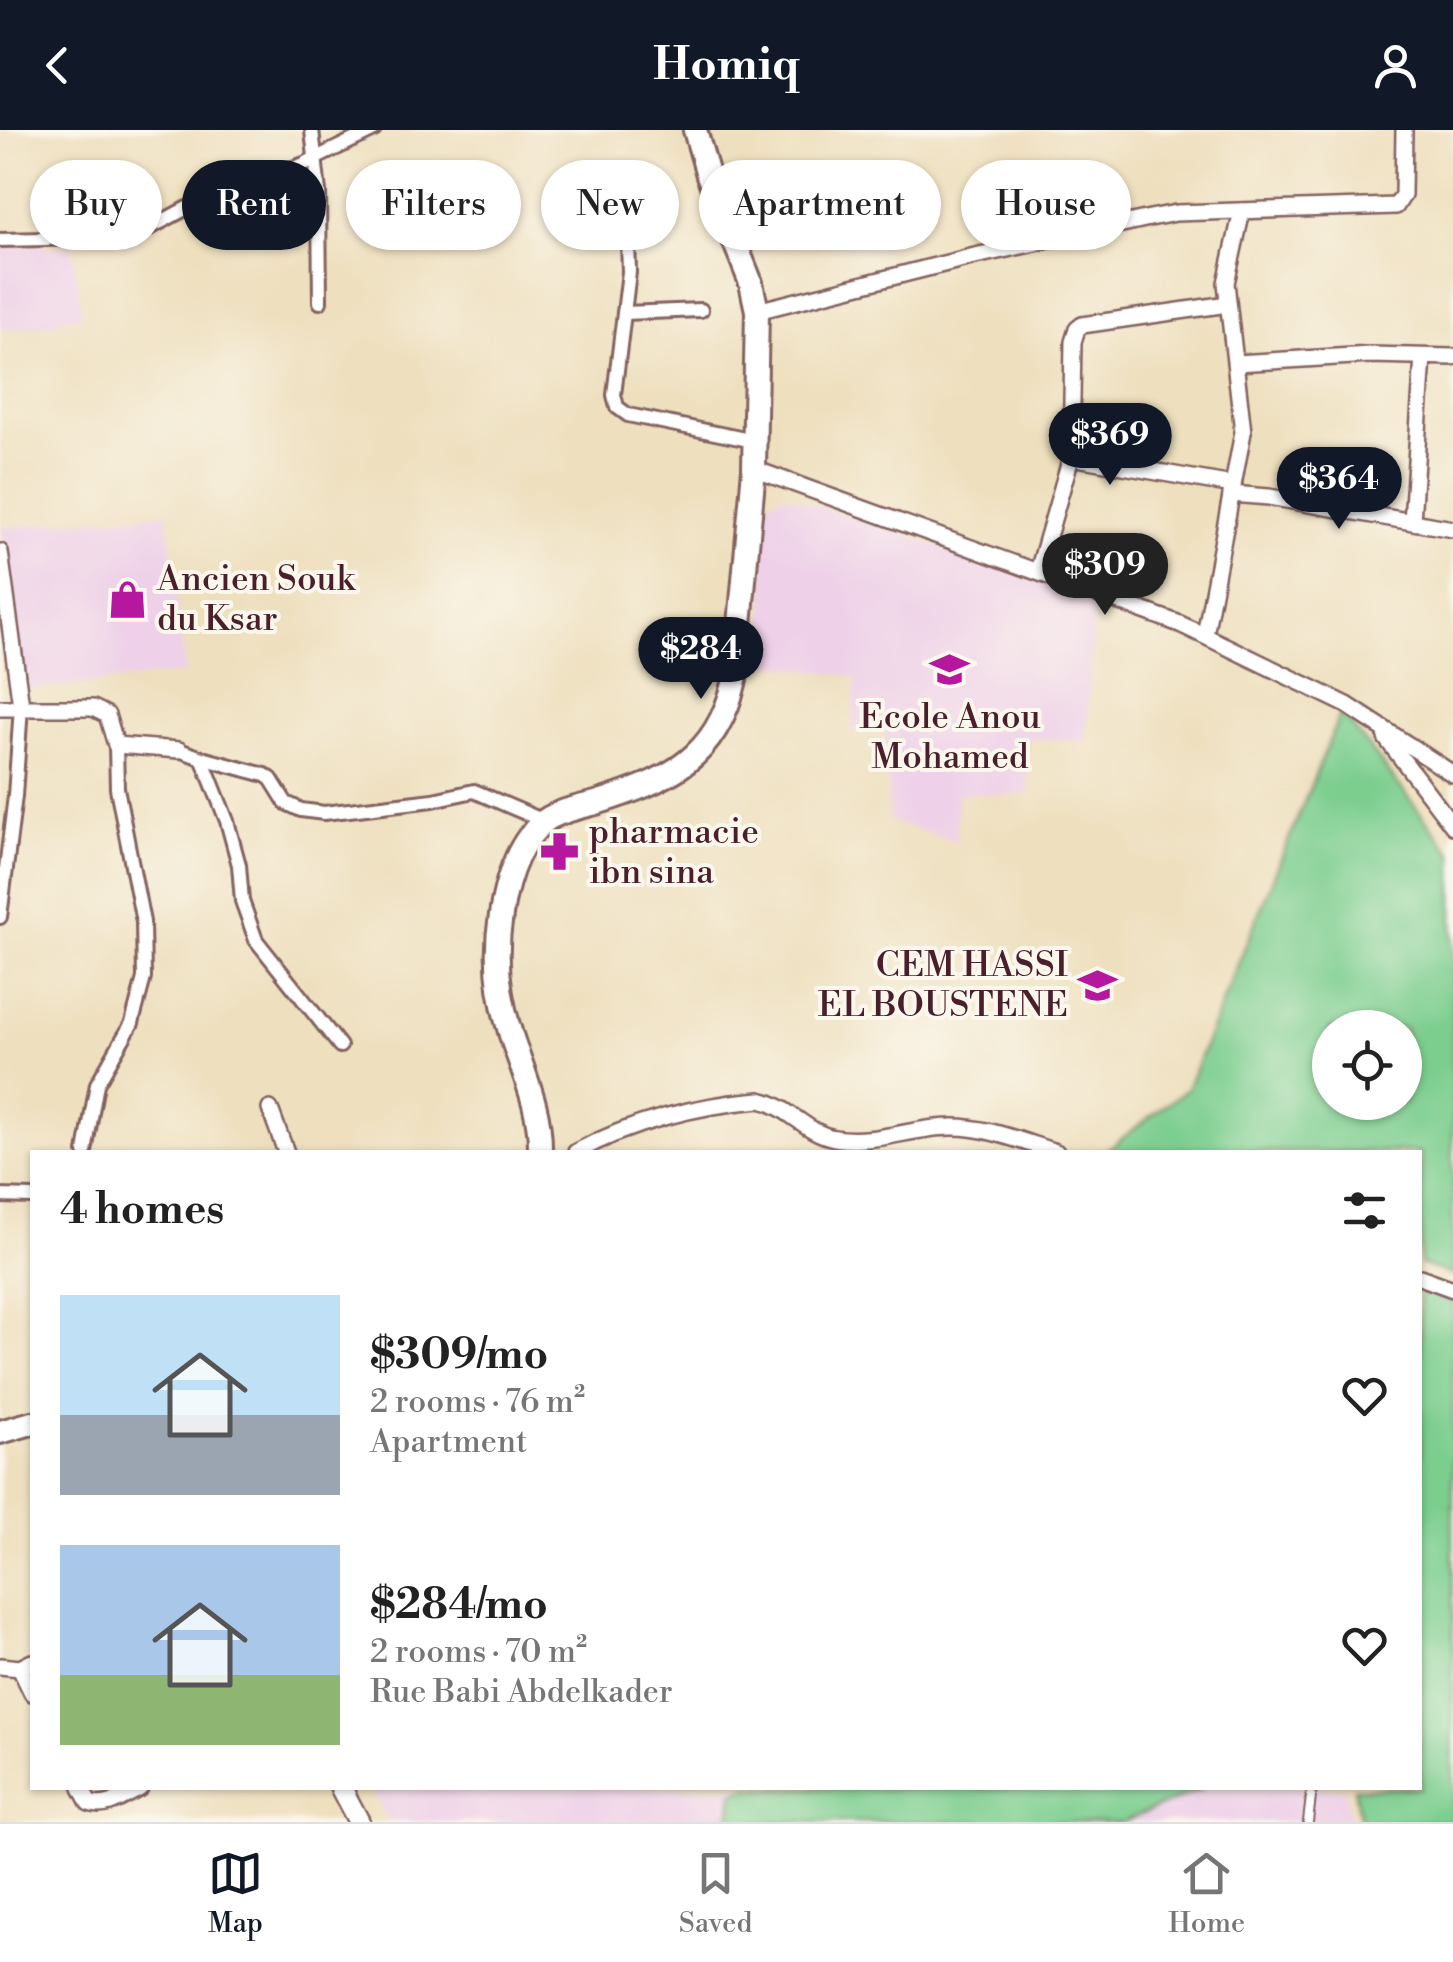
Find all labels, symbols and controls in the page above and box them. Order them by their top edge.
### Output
text: Homiq [653,37,800,94]
icon: back [30,38,85,93]
icon: person [1368,38,1423,93]
chip: Buy [30,160,162,250]
chip: Rent [182,160,326,250]
chip: Filters [346,160,521,250]
chip: New [541,160,679,250]
chip: Apartment [699,160,941,250]
chip: House [961,160,1131,250]
pin: $369 [1051,403,1169,488]
text: $369 [1071,415,1149,455]
pin: $364 [1280,447,1398,532]
text: $364 [1299,459,1379,499]
pin: $309 [1046,533,1164,618]
text: $309 [1064,545,1146,585]
place label: Ancien Souk du Ksar [156,558,357,641]
shop icon: Ancien Souk du Ksar [106,578,148,620]
pin: $284 [642,617,760,702]
text: $284 [660,629,742,669]
school or university icon: Ecole Anou Mohamed [929,649,971,691]
place label: Ecole Anou Mohamed [859,696,1041,779]
place label: pharmacie ibn sina [589,811,759,894]
pharmacy icon: pharmacie ibn sina [538,831,580,873]
place label: CEM HASSI EL BOUSTENE [818,944,1068,1027]
school or university icon: CEM HASSI EL BOUSTENE [1077,964,1119,1006]
map controls [1312,1010,1422,1120]
button: locate [1312,1010,1422,1120]
icon: filters [1337,1183,1392,1238]
text: 4 homes [60,1184,224,1237]
text: $309/mo [370,1329,548,1382]
icon: home [140,1335,260,1455]
icon: heart [1337,1368,1392,1423]
text: 2 rooms · 76 m² [370,1382,585,1422]
text: Apartment [370,1422,527,1462]
text: $284/mo [370,1579,548,1632]
icon: home [140,1585,260,1705]
icon: heart [1337,1618,1392,1673]
text: 2 rooms · 70 m² [370,1632,587,1672]
text: Rue Babi Abdelkader [370,1672,673,1712]
tab: Map [208,1846,263,1941]
tab: Saved [679,1846,752,1941]
tab: Home [1168,1846,1245,1941]

